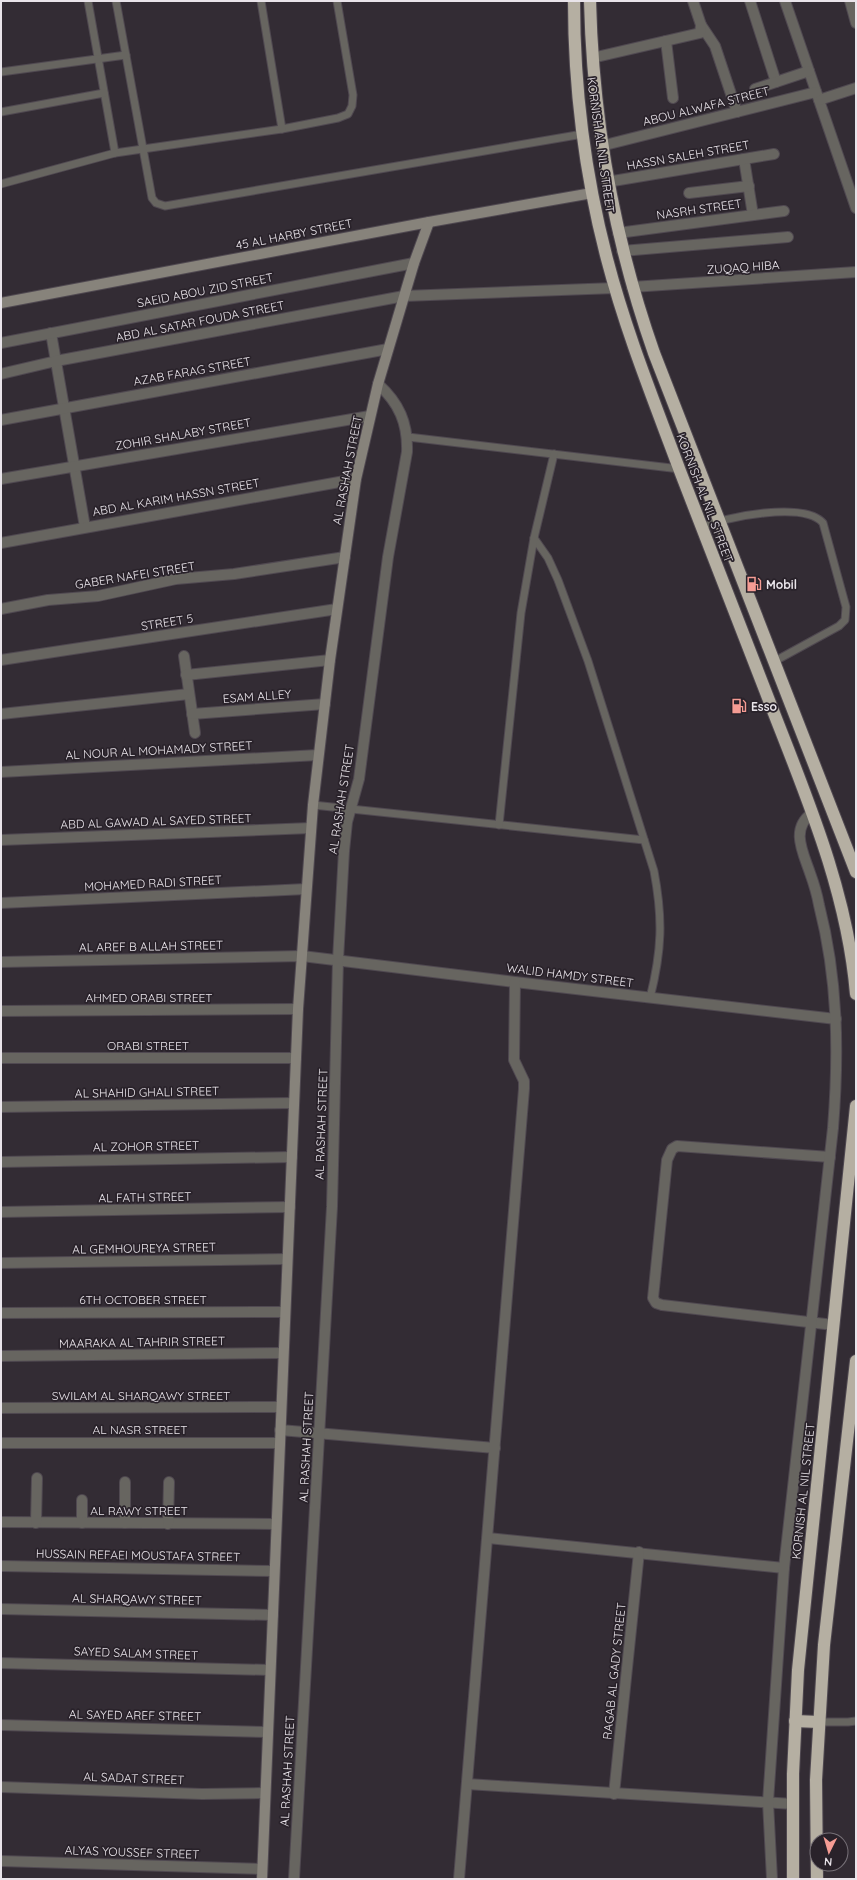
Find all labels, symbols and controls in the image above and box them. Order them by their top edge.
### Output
street label: KORNISH AL NIL STREET [584,76,618,214]
street label: ABOU ALWAFA STREET [641,83,771,129]
street label: HASSN SALEH STREET [625,137,751,173]
street label: NASRH STREET [655,196,743,222]
street label: 45 AL HARBY STREET [234,215,354,253]
street label: ZUQAQ HIBA [706,257,780,277]
street label: SAEID ABOU ZID STREET [136,269,274,311]
street label: ABD AL SATAR FOUDA STREET [114,297,286,345]
street label: AZAB FARAG STREET [132,353,252,389]
street label: AL RASHAH STREET [329,414,365,526]
street label: ZOHIR SHALABY STREET [114,415,252,453]
street label: KORNISH AL NIL STREET [673,431,737,565]
street label: ABD AL KARIM HASSN STREET [91,475,261,519]
street label: GABER NAFEI STREET [74,558,196,592]
fuel station icon: Mobil [745,575,763,593]
place label: Mobil [766,577,797,592]
street label: STREET 5 [140,610,194,634]
street label: ESAM ALLEY [222,686,292,706]
fuel station icon: Esso [730,697,748,715]
place label: Esso [751,699,777,714]
street label: AL NOUR AL MOHAMADY STREET [65,738,253,762]
street label: AL RASHAH STREET [325,743,357,855]
street label: ABD AL GAWAD AL SAYED STREET [60,810,252,832]
street label: MOHAMED RADI STREET [84,872,222,894]
street label: AL AREF B ALLAH STREET [79,937,223,955]
street label: WALID HAMDY STREET [506,960,634,990]
street label: AHMED ORABI STREET [85,990,213,1005]
street label: ORABI STREET [107,1038,189,1053]
street label: AL RASHAH STREET [312,1068,330,1180]
street label: AL SHAHID GHALI STREET [75,1083,219,1101]
street label: AL ZOHOR STREET [93,1138,199,1154]
street label: AL FATH STREET [98,1189,192,1205]
street label: AL GEMHOUREYA STREET [72,1239,216,1257]
street label: 6TH OCTOBER STREET [79,1292,207,1307]
street label: MAARAKA AL TAHRIR STREET [59,1333,225,1351]
street label: SWILAM AL SHARQAWY STREET [52,1388,230,1403]
street label: AL RASHAH STREET [296,1391,316,1503]
street label: AL NASR STREET [93,1422,187,1437]
street label: KORNISH AL NIL STREET [788,1422,818,1560]
street label: AL RAWY STREET [90,1503,188,1518]
street label: HUSSAIN REFAEI MOUSTAFA STREET [36,1546,240,1564]
street label: AL SHARQAWY STREET [72,1590,202,1608]
street label: RAGAB AL GADY STREET [599,1602,629,1740]
street label: SAYED SALAM STREET [74,1643,198,1663]
street label: AL SAYED AREF STREET [69,1706,201,1724]
street label: AL RASHAH STREET [277,1715,297,1827]
street label: AL SADAT STREET [83,1769,185,1787]
north arrow [809,1832,849,1872]
street label: ALYAS YOUSSEF STREET [64,1842,200,1862]
text: N [823,1855,833,1869]

